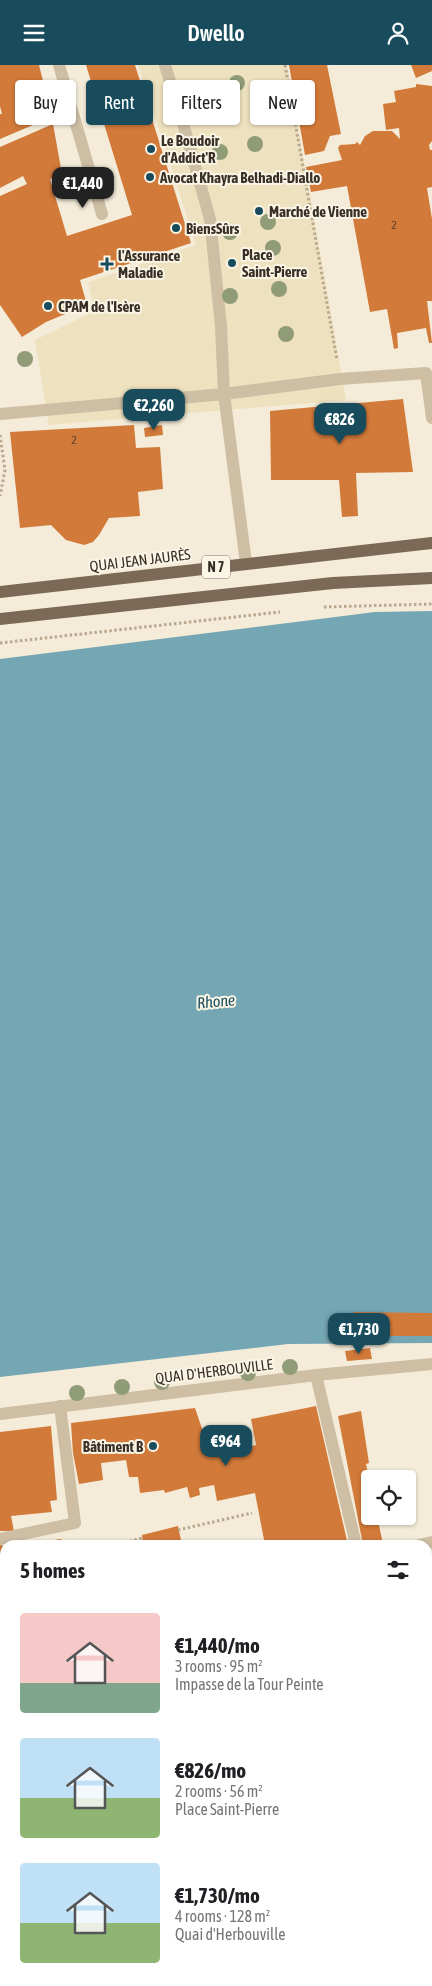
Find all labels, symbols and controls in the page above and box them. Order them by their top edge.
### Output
icon: menu [20,19,48,47]
icon: person [384,19,412,47]
text: Dwello [187,20,245,46]
chip: Buy [15,80,76,125]
chip: Rent [86,80,153,125]
chip: Filters [163,80,240,125]
chip: New [250,80,315,125]
place label: Le Boudoir d'Addict'R [161,132,220,166]
marker: Le Boudoir d'Addict'R [145,143,157,155]
pin: €1,440 [42,167,124,209]
place label: Avocat Khayra Belhadi-Diallo [159,169,320,186]
marker: Avocat Khayra Belhadi-Diallo [144,171,156,183]
text: €1,440 [63,174,103,192]
place label: Marché de Vienne [269,203,367,220]
marker: Marché de Vienne [253,205,265,217]
house number: 2 [391,218,397,232]
place label: BiensSûrs [186,220,240,237]
marker: BiensSûrs [170,222,182,234]
place label: Place Saint-Pierre [242,246,307,280]
place label: l'Assurance Maladie [118,247,181,281]
marker: l'Assurance Maladie [100,257,114,271]
marker: Place Saint-Pierre [226,257,238,269]
place label: CPAM de l'Isère [58,298,141,315]
marker: CPAM de l'Isère [42,300,54,312]
pin: €2,260 [113,389,195,431]
text: €2,260 [134,396,174,414]
pin: €826 [310,403,370,445]
text: €826 [325,410,355,428]
house number: 2 [71,433,77,447]
street label: QUAI JEAN JAURÈS [89,545,191,575]
road number: N 7 [202,556,230,579]
water label: Rhone [196,990,236,1012]
pin: €1,730 [318,1313,400,1355]
text: €1,730 [339,1320,379,1338]
street label: QUAI D'HERBOUVILLE [154,1355,274,1387]
pin: €964 [196,1425,256,1467]
text: €964 [211,1432,241,1450]
place label: Bâtiment B [83,1438,144,1455]
marker: Bâtiment B [147,1440,159,1452]
map controls [361,1470,416,1525]
button: locate [361,1470,416,1525]
icon: filters [384,1556,412,1584]
text: 5 homes [20,1558,85,1582]
icon: home [60,1633,120,1693]
text: €1,440/mo [175,1633,260,1657]
text: 3 rooms · 95 m² [175,1657,263,1675]
text: Impasse de la Tour Peinte [175,1675,324,1693]
icon: home [60,1758,120,1818]
text: €826/mo [175,1758,246,1782]
text: 2 rooms · 56 m² [175,1782,263,1800]
text: Place Saint-Pierre [175,1800,279,1818]
icon: home [60,1883,120,1943]
text: €1,730/mo [175,1883,260,1907]
text: 4 rooms · 128 m² [175,1907,270,1925]
text: Quai d'Herbouville [175,1925,286,1943]

